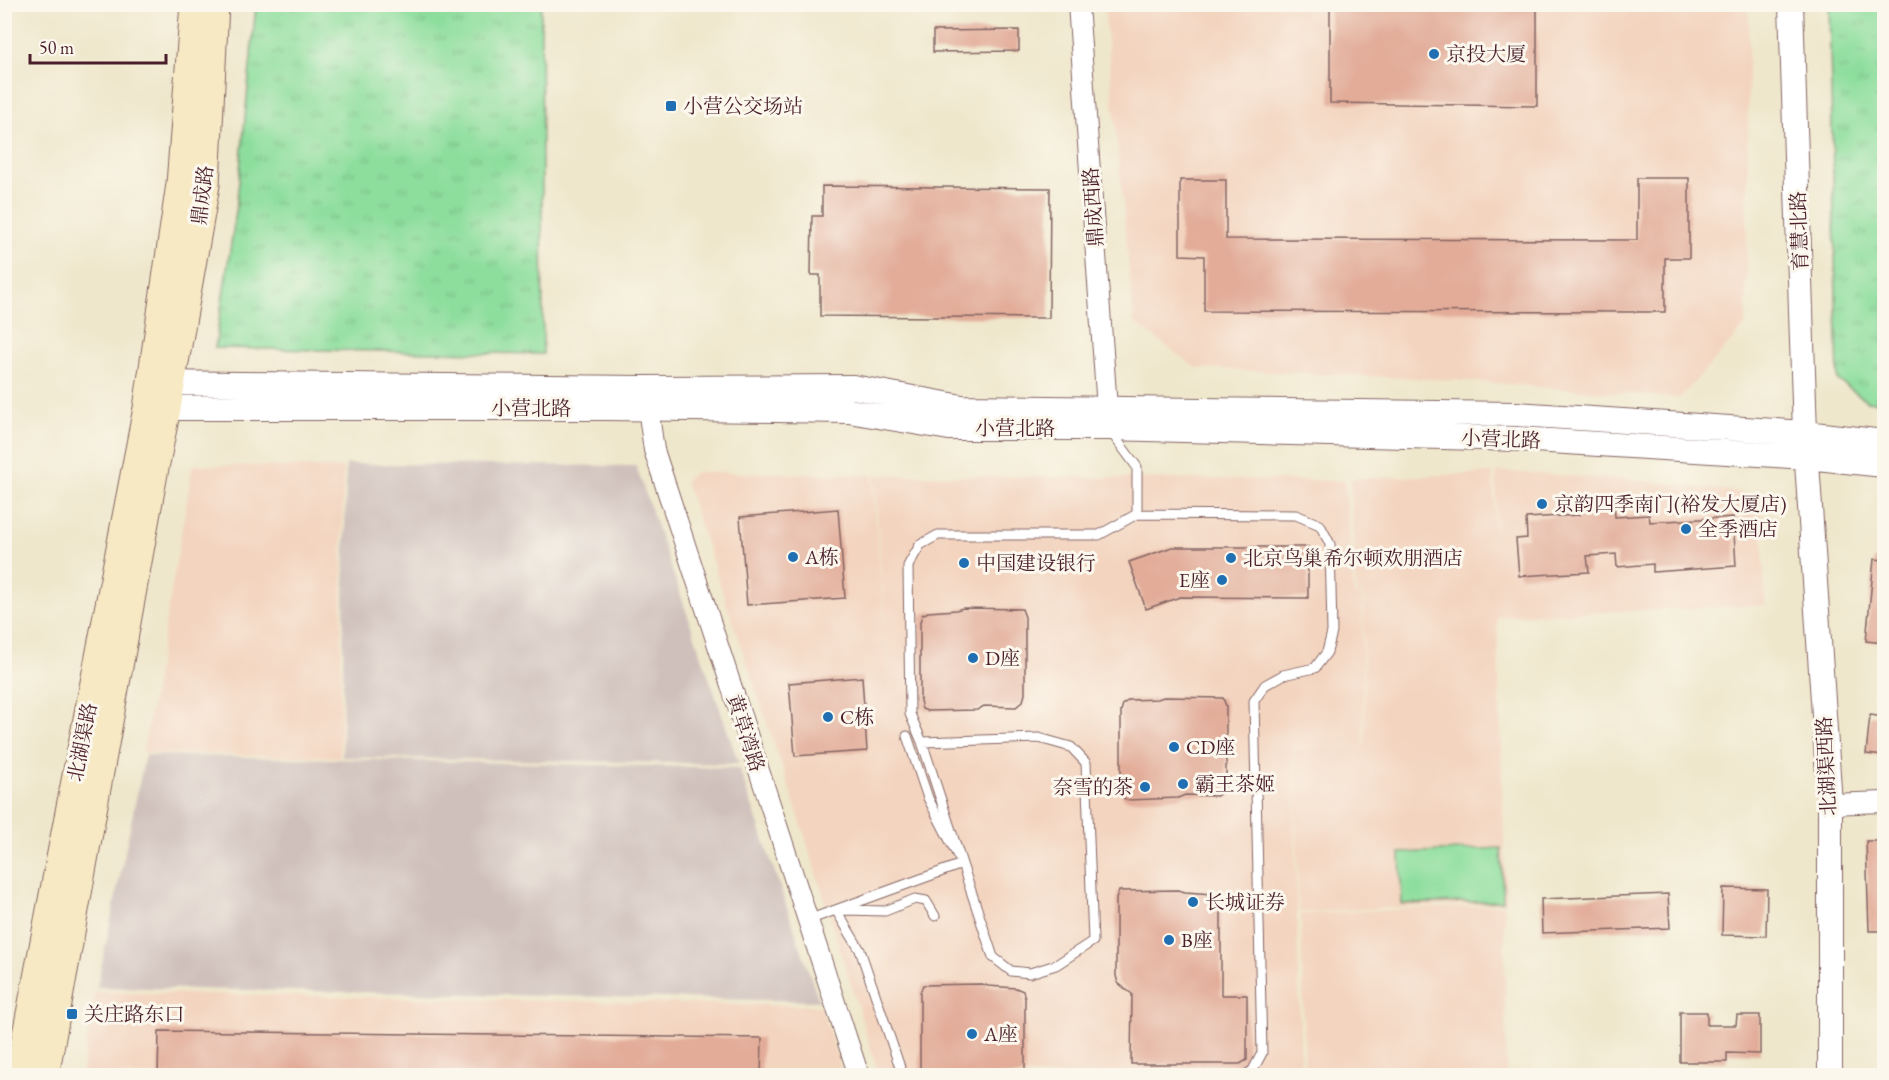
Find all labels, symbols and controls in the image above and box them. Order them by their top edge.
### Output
scale bar [30,27,166,65]
text: 50 m [39,36,74,59]
place label: 京投大厦 [1446,41,1526,67]
marker: 京投大厦 [1427,47,1441,61]
place label: 小营公交场站 [683,93,803,119]
marker: 小营公交场站 [664,99,678,113]
street label: 鼎成路 [185,164,219,226]
street label: 鼎成西路 [1077,166,1109,248]
street label: 育慧北路 [1785,191,1813,271]
street label: 小营北路 [491,395,571,421]
street label: 小营北路 [975,415,1055,441]
street label: 小营北路 [1461,425,1541,453]
place label: 京韵四季南门(裕发大厦店) [1554,491,1787,517]
marker: 京韵四季南门(裕发大厦店) [1535,497,1549,511]
place label: 全季酒店 [1698,516,1778,542]
marker: 全季酒店 [1679,522,1693,536]
place label: A栋 [804,544,839,570]
place label: 北京鸟巢希尔顿欢朋酒店 [1243,545,1463,571]
marker: A栋 [786,550,800,564]
place label: 中国建设银行 [976,550,1096,576]
marker: 北京鸟巢希尔顿欢朋酒店 [1224,551,1238,565]
marker: 中国建设银行 [957,556,971,570]
place label: E座 [1179,567,1210,593]
marker: E座 [1215,573,1229,587]
place label: D座 [985,645,1020,671]
marker: D座 [966,651,980,665]
street label: 黄草湾路 [721,691,771,775]
street label: 北湖渠路 [62,700,102,784]
place label: C栋 [840,704,874,730]
marker: C栋 [821,710,835,724]
street label: 北湖渠西路 [1810,715,1842,817]
place label: CD座 [1186,734,1235,760]
marker: CD座 [1167,740,1181,754]
place label: 霸王茶姬 [1195,771,1275,797]
place label: 奈雪的茶 [1053,774,1133,800]
marker: 霸王茶姬 [1176,777,1190,791]
marker: 奈雪的茶 [1138,780,1152,794]
place label: 长城证券 [1205,889,1285,915]
marker: 长城证券 [1186,895,1200,909]
place label: B座 [1181,927,1213,953]
marker: B座 [1162,933,1176,947]
place label: 关庄路东口 [84,1001,184,1027]
marker: 关庄路东口 [65,1007,79,1021]
place label: A座 [983,1021,1018,1047]
marker: A座 [965,1027,979,1041]

